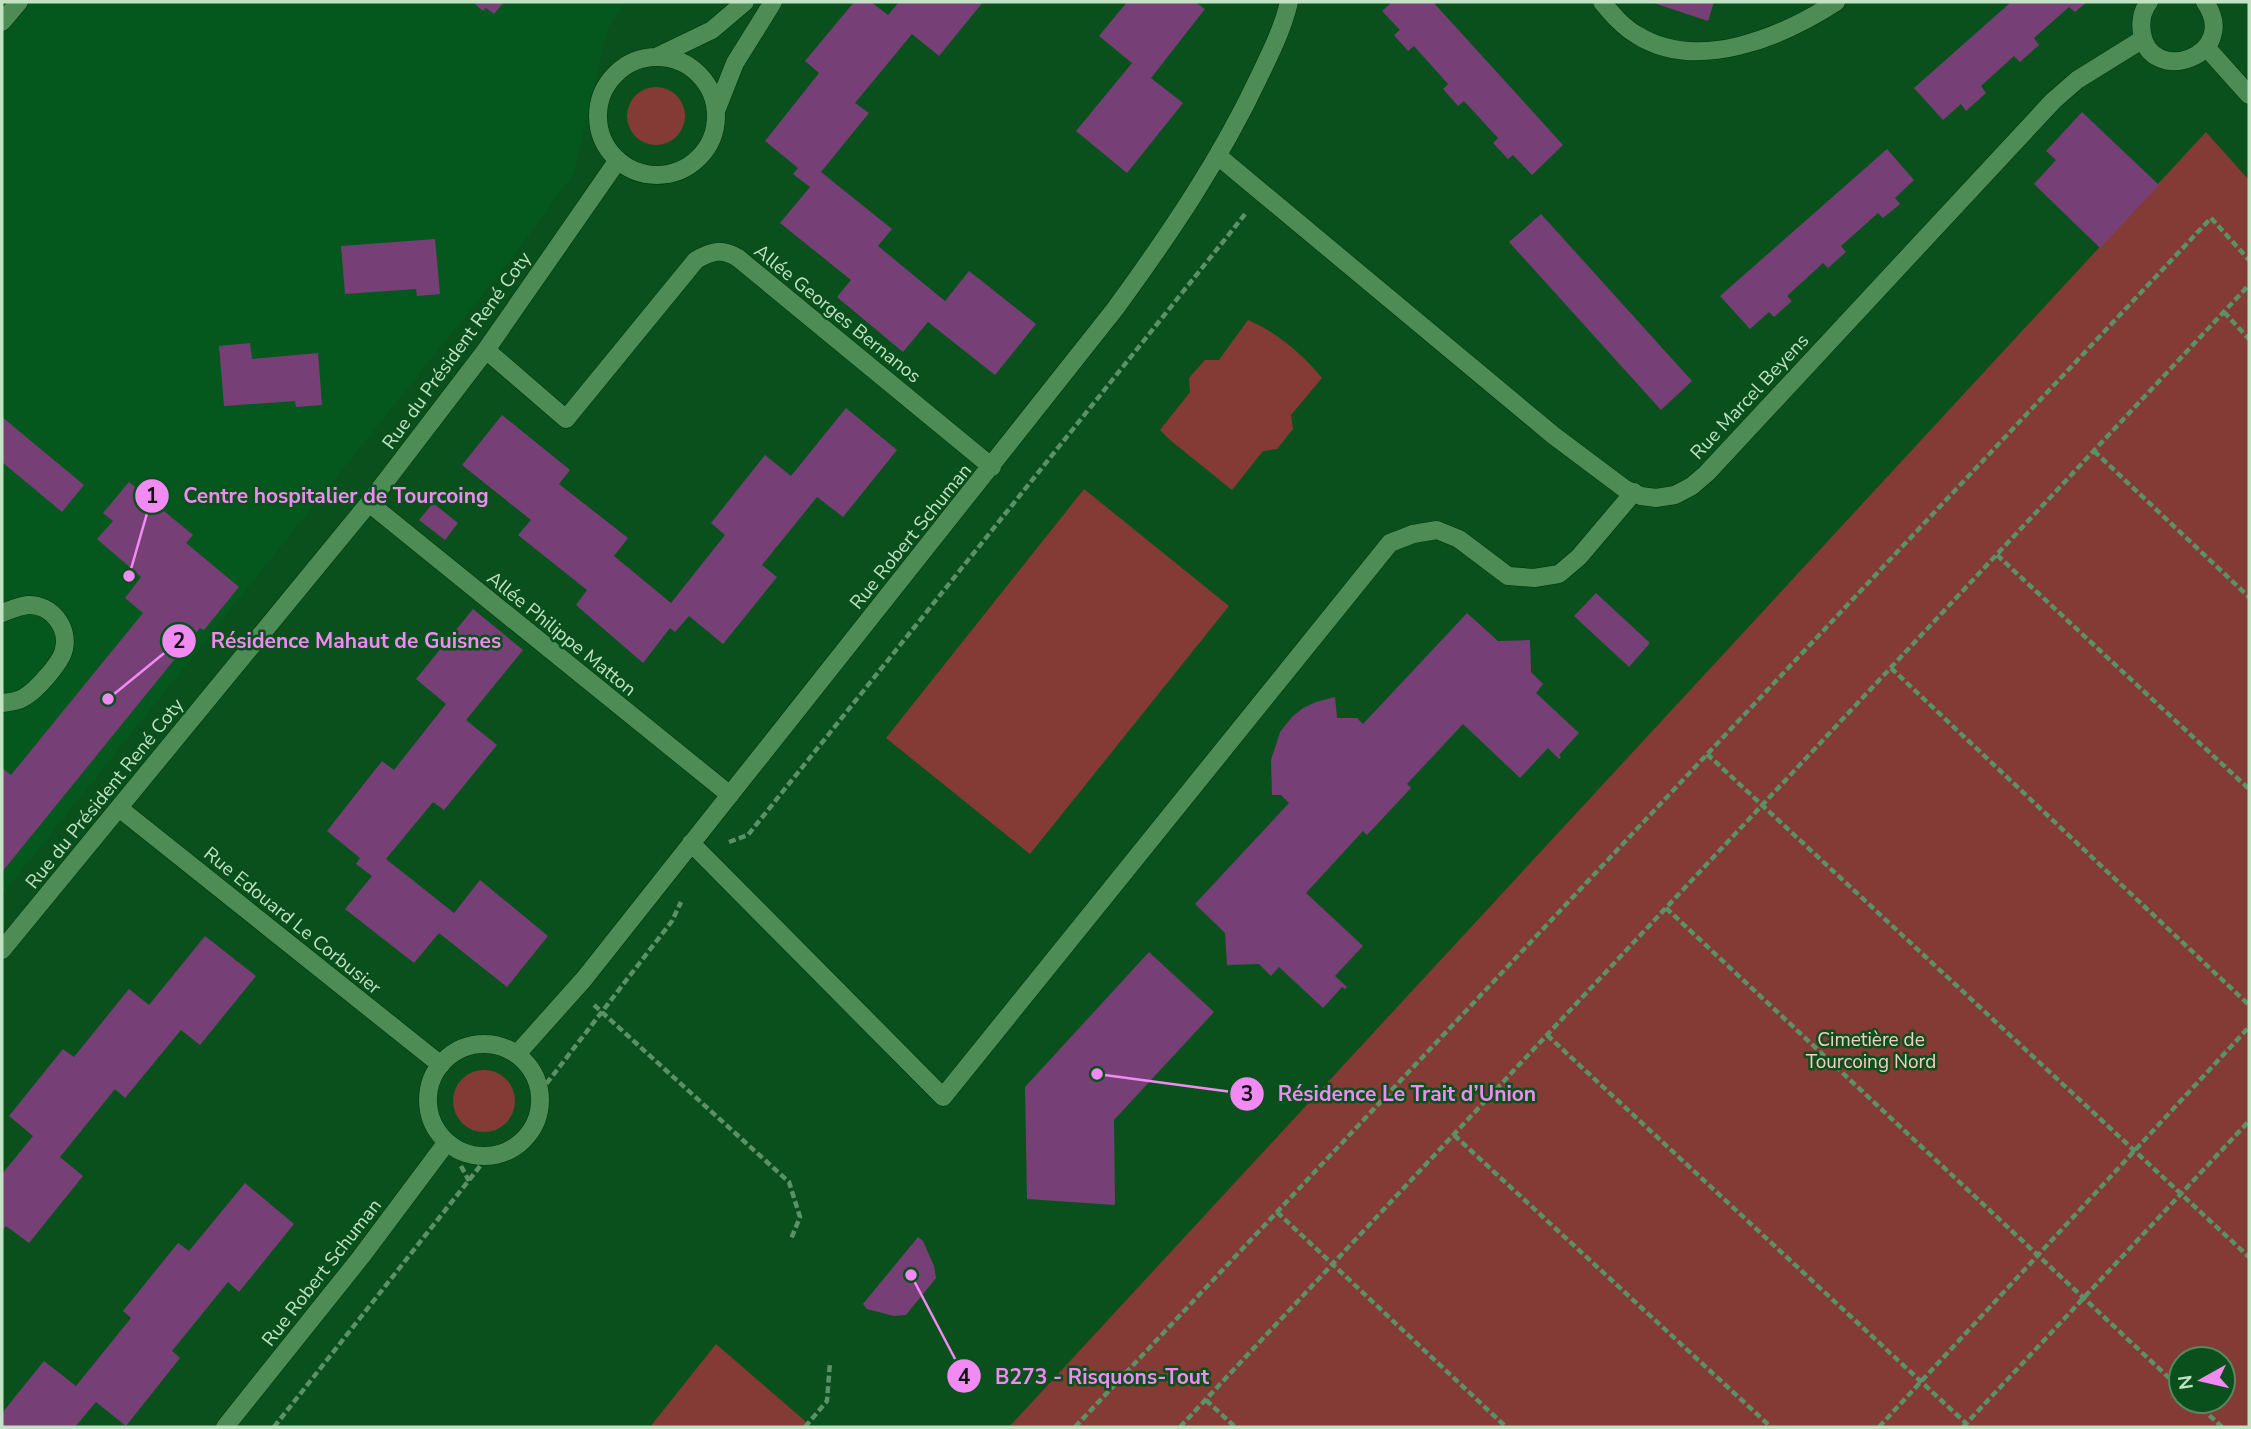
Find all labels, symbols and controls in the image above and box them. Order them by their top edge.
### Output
street label: Allée Georges Bernanos [749,238,926,389]
street label: Rue du Président René Coty [376,246,537,455]
street label: Rue Marcel Beyens [1685,328,1815,465]
street label: Rue Robert Schuman [844,458,978,615]
callout: Centre hospitalier de Tourcoing [134,475,503,517]
text: 1 [146,482,158,510]
text: Centre hospitalier de Tourcoing [183,482,489,510]
street label: Allée Philippe Matton [481,565,641,702]
callout: Résidence Mahaut de Guisnes [161,620,515,662]
text: 2 [173,627,185,655]
text: Résidence Mahaut de Guisnes [211,627,501,655]
street label: Rue du Président René Coty [20,693,190,894]
street label: Rue Edouard Le Corbusier [198,841,387,1001]
park label: Cimetière de Tourcoing Nord [1806,1027,1936,1075]
callout: Résidence Le Trait d’Union [1229,1073,1550,1115]
text: 3 [1241,1080,1253,1108]
text: Résidence Le Trait d’Union [1278,1080,1536,1108]
street label: Rue Robert Schuman [256,1193,388,1352]
north arrow [2167,1345,2237,1415]
callout: B273 - Risquons-Tout [946,1355,1223,1397]
text: 4 [958,1363,971,1391]
text: B273 - Risquons-Tout [995,1363,1210,1391]
text: N [2172,1373,2200,1391]

